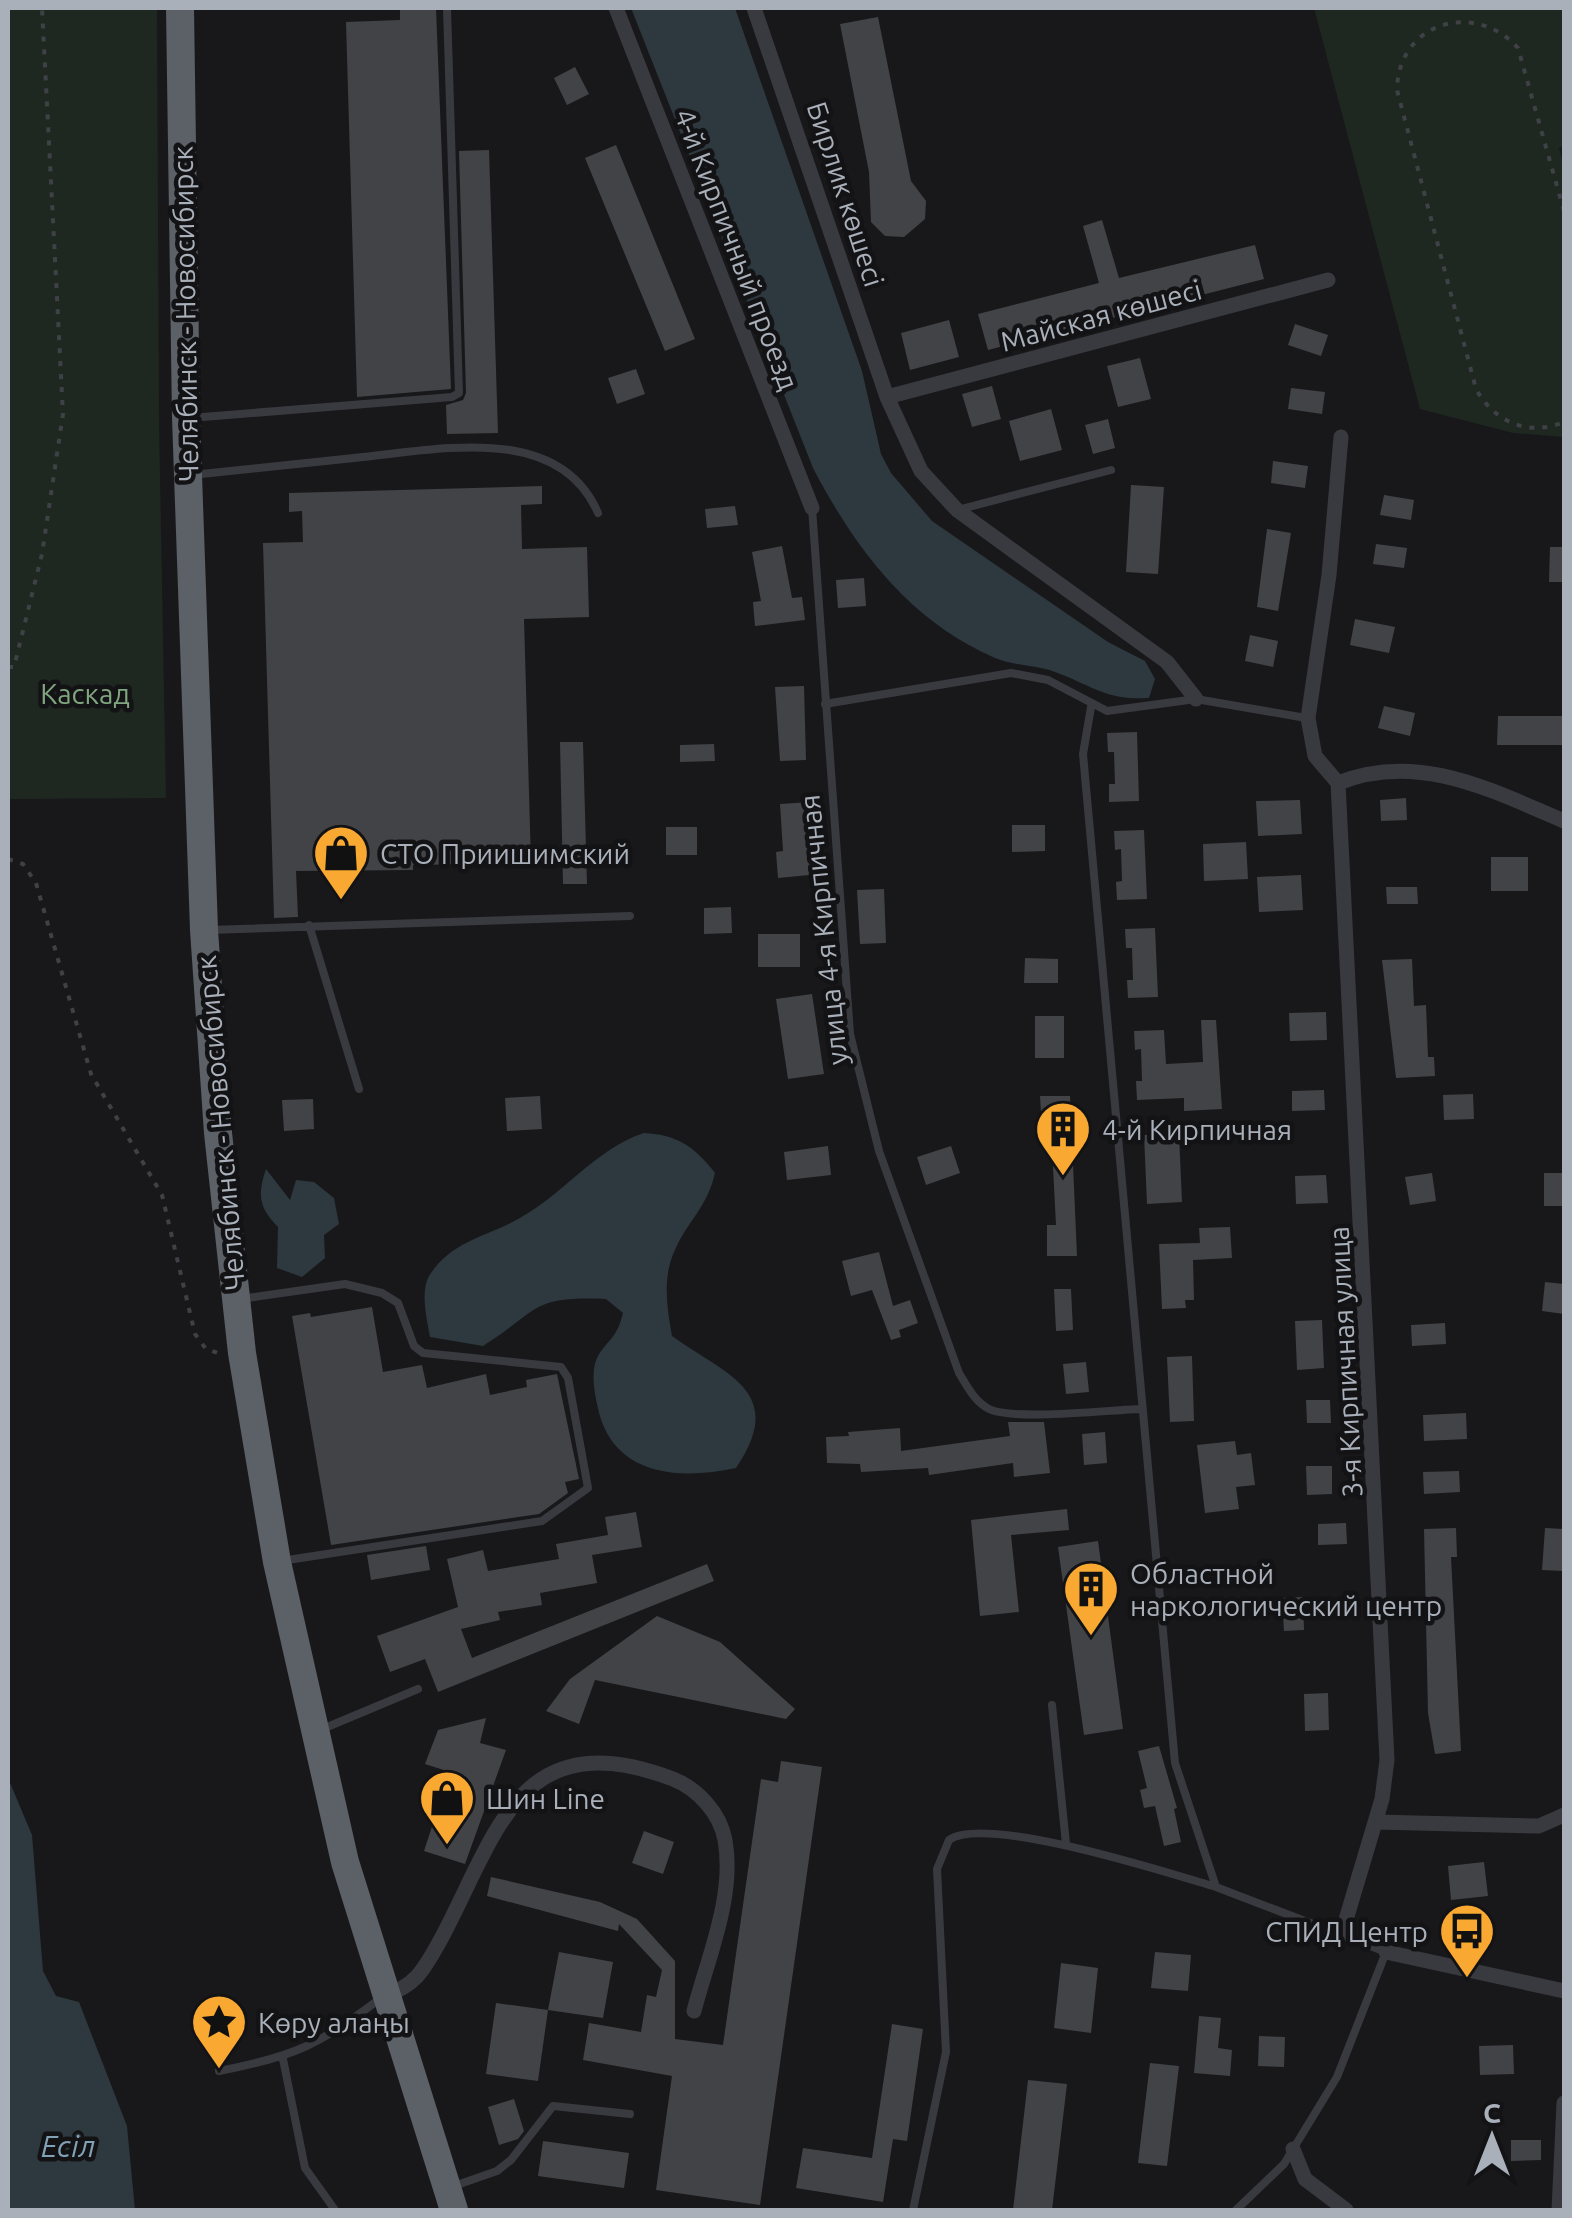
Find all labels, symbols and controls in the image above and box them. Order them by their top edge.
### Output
street label: Бирлик көшесі [802,98,890,290]
street label: 4-й Кирпичный проезд [669,104,805,394]
street label: Челябинск - Новосибирск [167,146,203,482]
street label: Майская көшесі [997,273,1205,357]
park label: Каскад [40,678,130,709]
street label: улица 4-я Кирпичная [793,793,853,1067]
shop icon: СТО Приишимский [311,823,371,902]
place label: СТО Приишимский [380,838,630,869]
street label: Челябинск - Новосибирск [190,954,250,1292]
building icon: 4-й Кирпичная [1033,1099,1093,1178]
place label: 4-й Кирпичная [1102,1114,1292,1145]
street label: 3-я Кирпичная улица [1322,1226,1368,1498]
place label: Областной наркологический центр [1130,1558,1442,1621]
building icon: Областной наркологический центр [1061,1559,1121,1638]
shop icon: Шин Line [417,1768,477,1847]
place label: Шин Line [486,1783,605,1814]
bus stop icon: СПИД Центр [1437,1901,1497,1980]
place label: СПИД Центр [1265,1916,1428,1947]
place icon: Көру алаңы [189,1992,249,2071]
place label: Көру алаңы [258,2007,410,2038]
north arrow [1442,2088,1542,2188]
text: С [1483,2097,1501,2128]
water label: Есіл [41,2129,95,2163]

